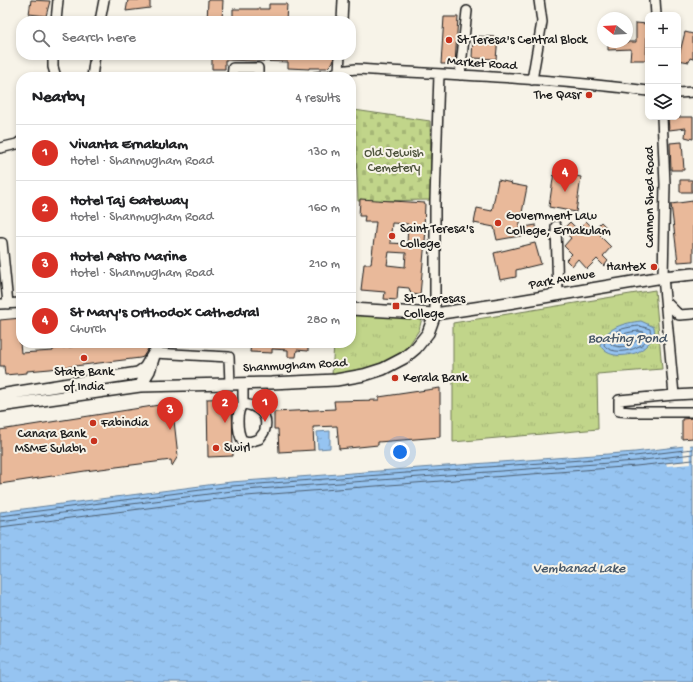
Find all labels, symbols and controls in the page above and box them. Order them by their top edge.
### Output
north arrow [597,12,633,48]
map controls [645,12,681,120]
button: + [645,12,681,48]
search box [16,16,356,60]
icon: search [30,27,52,49]
text: Search here [62,29,136,47]
place label: St Teresa's Central Block [457,33,588,48]
marker: St Teresa's Central Block [444,35,454,45]
button: − [645,48,681,84]
street label: Market Road [446,54,519,74]
button: layers [645,84,681,120]
text: Nearby [32,88,85,108]
place label: The Qasr [533,88,582,103]
marker: The Qasr [584,90,594,100]
text: 4 results [296,91,340,106]
text: Vivanta Ernakulam [70,136,188,154]
text: 1 [42,145,48,160]
text: 130 m [308,145,340,160]
street label: Cannon Shed Road [643,145,658,248]
park label: Old Jewish Cemetery [364,146,424,176]
text: Hotel · Shanmugham Road [70,154,213,169]
pin: 4 [552,159,578,192]
text: Hotel Taj Gateway [70,192,188,210]
text: 2 [42,201,48,216]
text: 160 m [308,201,340,216]
place label: Government Law College, Ernakulam [506,209,611,239]
text: Hotel · Shanmugham Road [70,210,213,225]
marker: Government Law College, Ernakulam [493,218,503,228]
place label: Saint Teresa's College [400,222,475,252]
marker: Saint Teresa's College [387,231,397,241]
text: Hotel Astro Marine [70,248,186,266]
text: 3 [42,257,48,272]
text: 210 m [309,257,340,272]
place label: Hantex [606,260,646,275]
marker: Hantex [649,262,659,272]
text: Hotel · Shanmugham Road [70,266,213,281]
street label: Park Avenue [527,267,597,293]
place label: St Theresas College [404,292,466,322]
marker: St Theresas College [391,301,401,311]
text: St Mary's Orthodox Cathedral [70,304,259,322]
text: 4 [42,313,48,328]
text: 280 m [307,313,340,328]
text: Church [70,322,106,337]
water label: Boating Pond [588,331,668,348]
marker: State Bank of India [79,353,89,363]
street label: Shanmugham Road [243,356,349,376]
place label: State Bank of India [54,365,115,395]
place label: Kerala Bank [403,371,469,386]
marker: Kerala Bank [390,373,400,383]
pin: 1 [252,389,278,422]
pin: 2 [212,390,238,423]
pin: 3 [157,397,183,430]
place label: Fabindia [100,416,149,431]
marker: Fabindia [88,418,98,428]
place label: Canara Bank MSME Sulabh [15,427,87,457]
marker: Canara Bank MSME Sulabh [89,436,99,446]
place label: Swirl [224,441,251,456]
your location [390,442,410,462]
marker: Swirl [211,443,221,453]
water label: Vembanad Lake [533,561,626,578]

